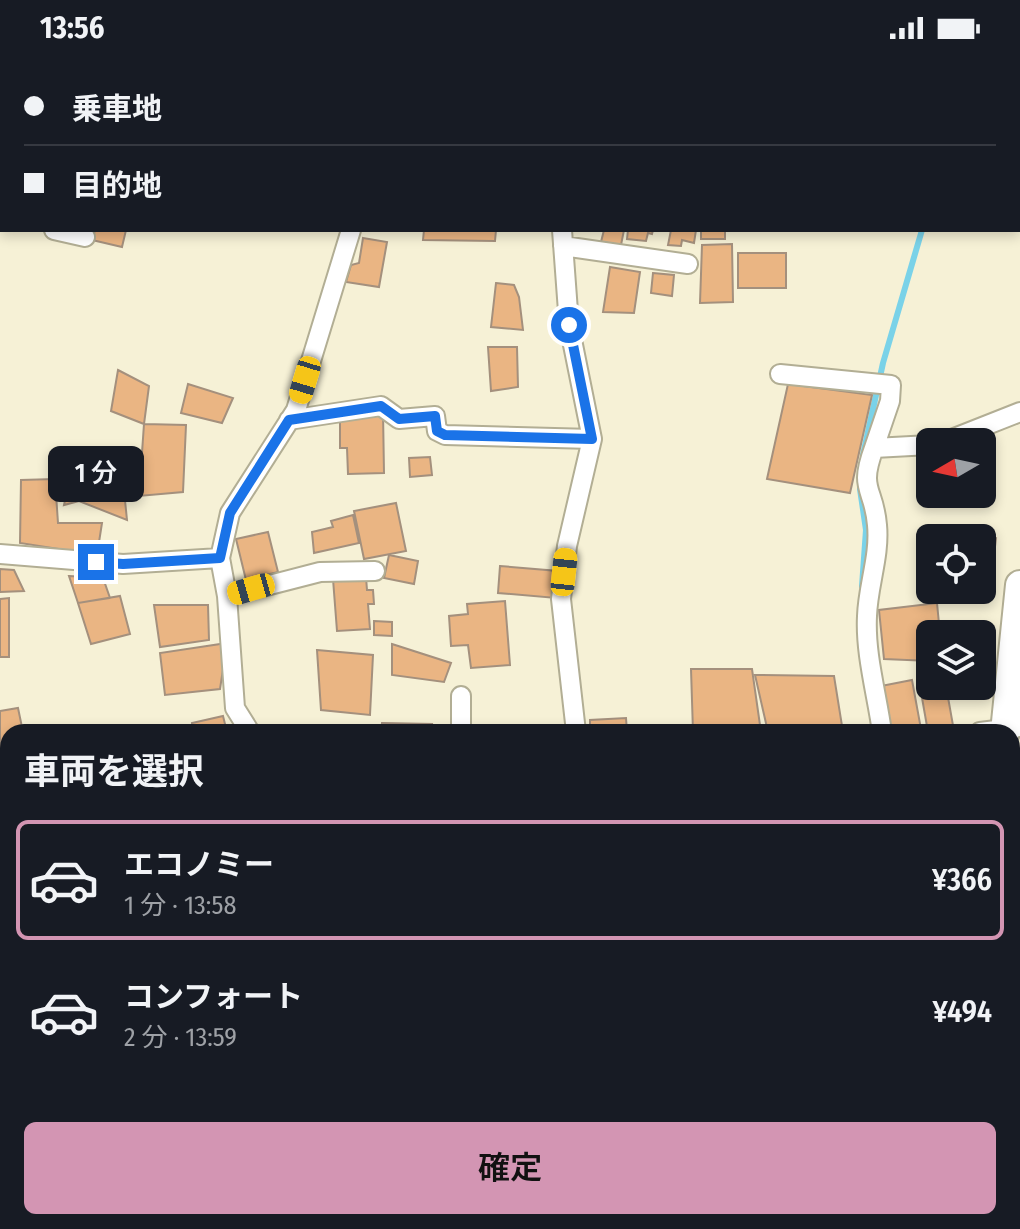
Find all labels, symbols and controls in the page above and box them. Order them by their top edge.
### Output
text: 13:56 [40,10,104,46]
text: 乗車地 [72,91,162,127]
text: 目的地 [72,168,162,204]
route start [551,307,587,343]
car [287,354,323,406]
north arrow [916,428,996,508]
map controls [916,428,996,700]
callout: 1 分 [48,446,144,502]
text: 1 分 [75,458,117,489]
button: locate [916,524,996,604]
route end [78,544,114,580]
car [550,547,578,597]
car [225,571,277,607]
button: layers [916,620,996,700]
text: 車両を選択 [24,750,204,794]
icon: car [28,844,100,916]
text: エコノミー [124,847,274,883]
text: ¥366 [932,862,992,898]
text: 1 分 · 13:58 [124,890,236,921]
icon: car [28,976,100,1048]
text: コンフォート [124,979,303,1015]
text: ¥494 [932,994,992,1030]
text: 2 分 · 13:59 [124,1022,237,1053]
button: 確定 [24,1122,996,1214]

